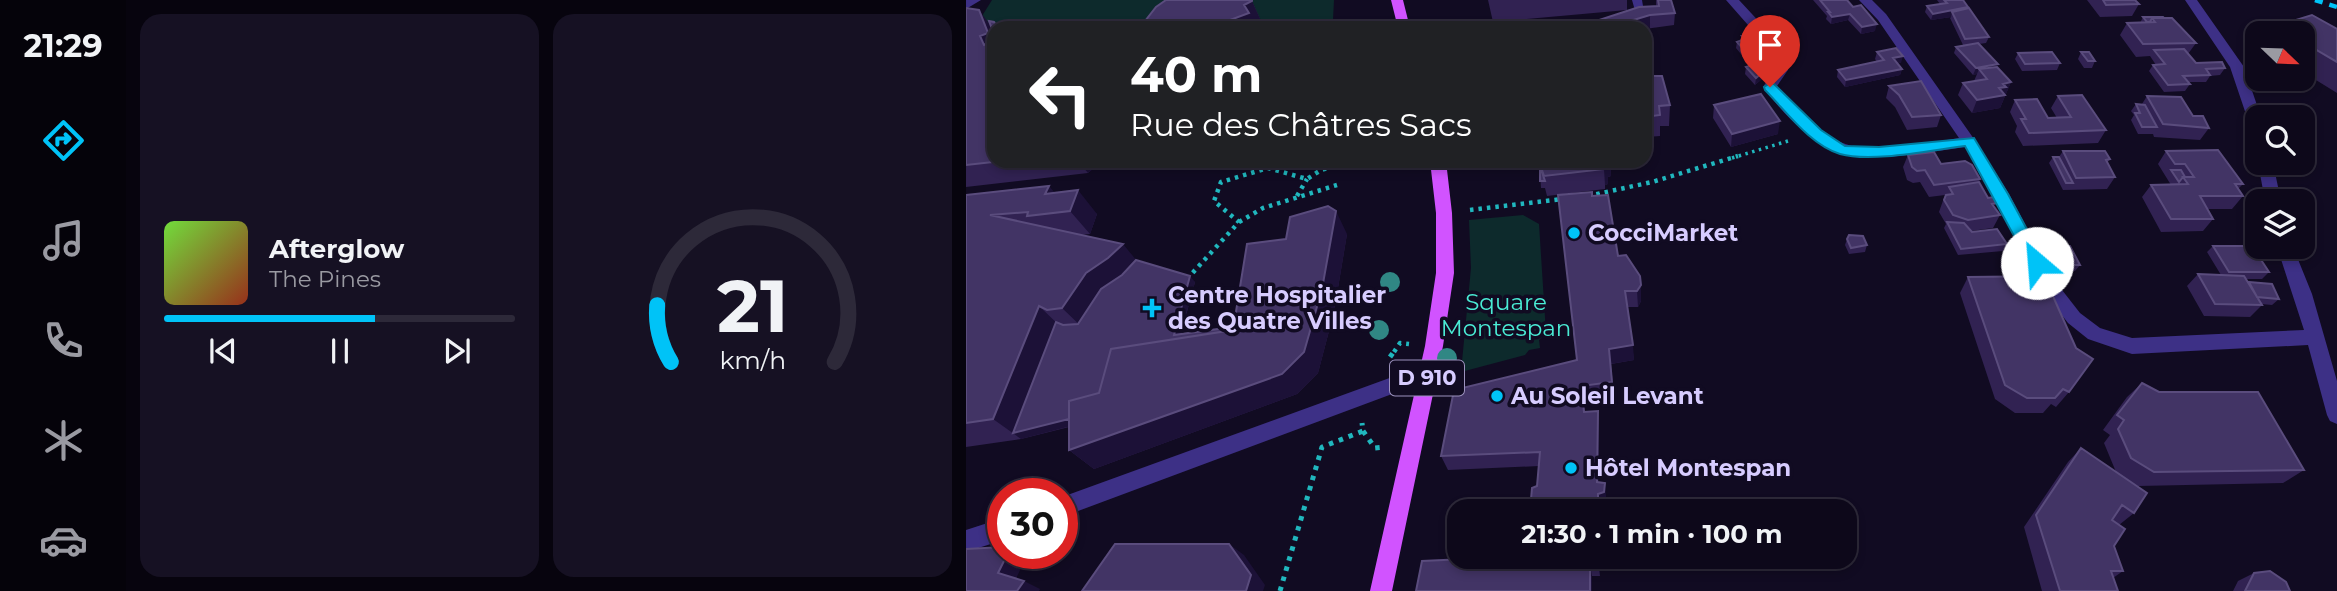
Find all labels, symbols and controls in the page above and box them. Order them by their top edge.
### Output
pin [1740,15,1800,87]
north arrow [2245,21,2315,91]
map controls [2245,21,2315,259]
text: 21:29 [23,26,103,65]
icon: arrive [1751,26,1789,64]
text: 40 m [1130,45,1262,104]
icon: left [1015,49,1106,140]
text: Rue des Châtres Sacs [1130,105,1472,144]
button: search [2245,105,2315,175]
icon: directions [39,116,88,165]
button: layers [2245,189,2315,259]
icon: music [39,216,88,265]
place label: CocciMarket [1588,219,1738,247]
marker: CocciMarket [1566,225,1582,241]
position arrow [2000,226,2074,300]
text: Afterglow [269,233,404,265]
text: 21 [717,262,788,350]
text: The Pines [269,265,381,293]
place label: Centre Hospitalier des Quatre Villes [1168,281,1386,335]
park label: Square Montespan [1441,288,1571,342]
marker: Centre Hospitalier des Quatre Villes [1142,298,1162,318]
icon: phone [39,316,88,365]
icon: previous [204,332,242,370]
icon: pause [321,332,359,370]
icon: next [438,332,476,370]
text: km/h [719,344,786,374]
road number: D 910 [1390,360,1464,396]
place label: Au Soleil Levant [1510,382,1704,410]
marker: Au Soleil Levant [1489,388,1505,404]
icon: climate [39,416,88,465]
place label: Hôtel Montespan [1585,454,1791,482]
marker: Hôtel Montespan [1563,460,1579,476]
speed limit sign: 30 [987,478,1078,569]
icon: car [39,516,88,565]
text: 21:30 · 1 min · 100 m [1521,518,1783,550]

